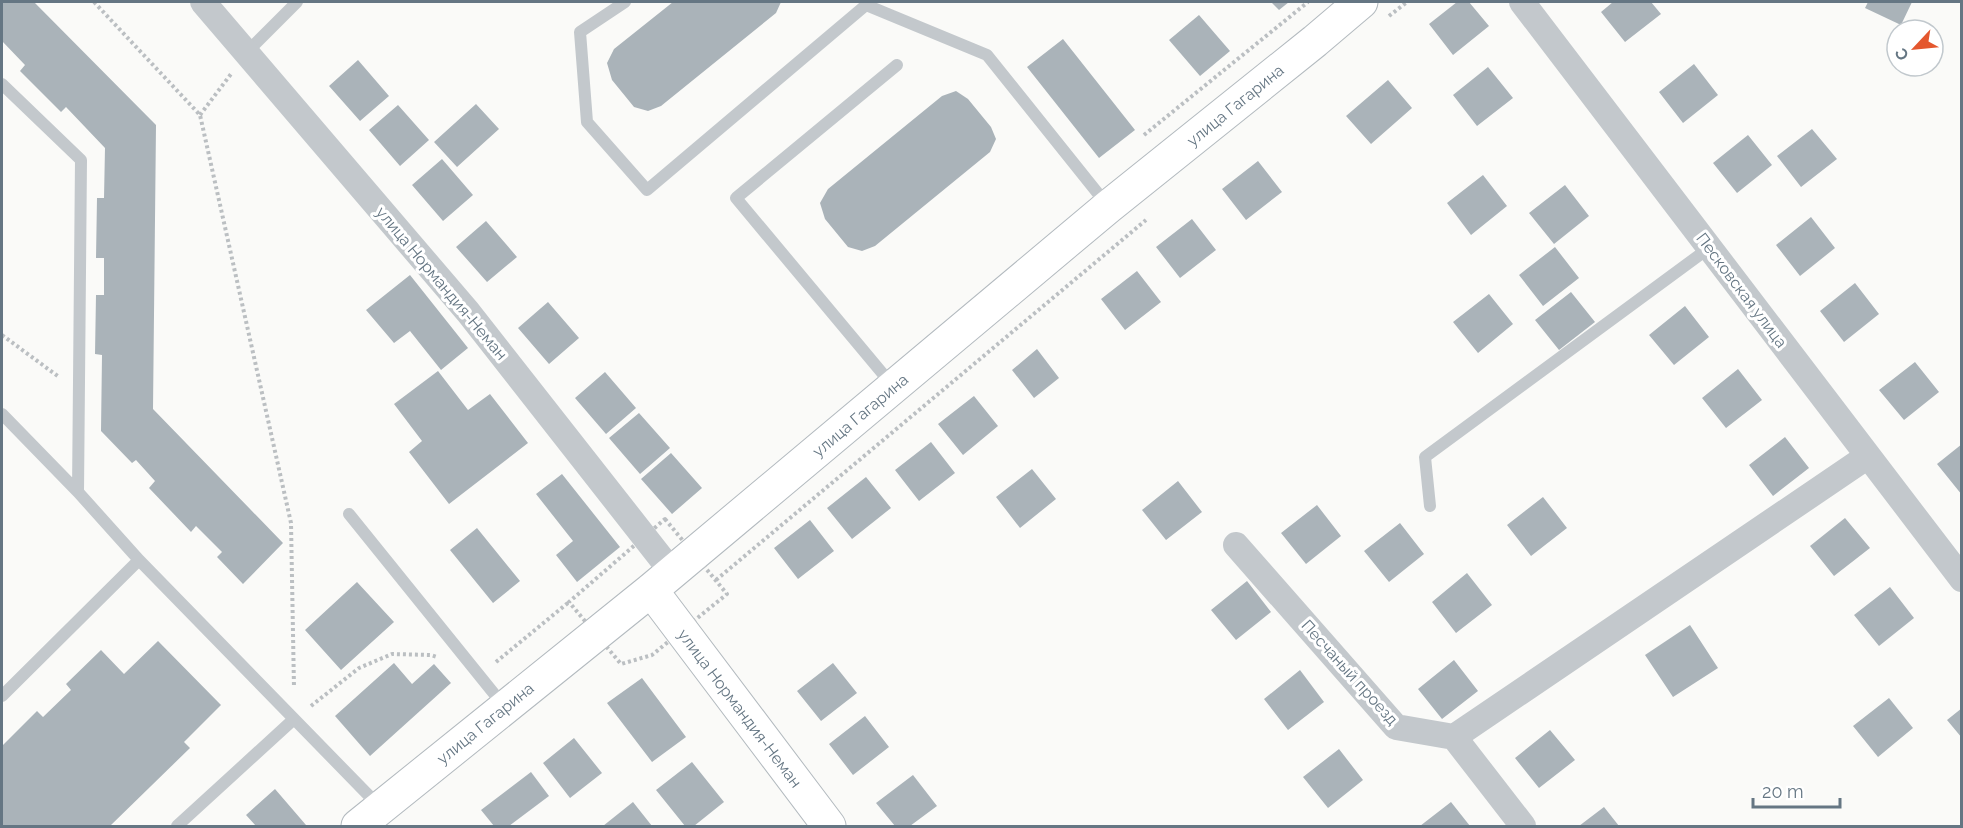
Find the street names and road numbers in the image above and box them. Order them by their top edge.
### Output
street label: улица Гагарина [1183,61,1288,150]
street label: улица Нормандия-Неман [372,203,511,364]
street label: Песковская улица [1692,229,1791,351]
street label: улица Гагарина [809,370,912,461]
street label: Песчаный проезд [1297,616,1402,729]
street label: улица Нормандия-Неман [674,625,806,791]
street label: улица Гагарина [433,679,538,768]

